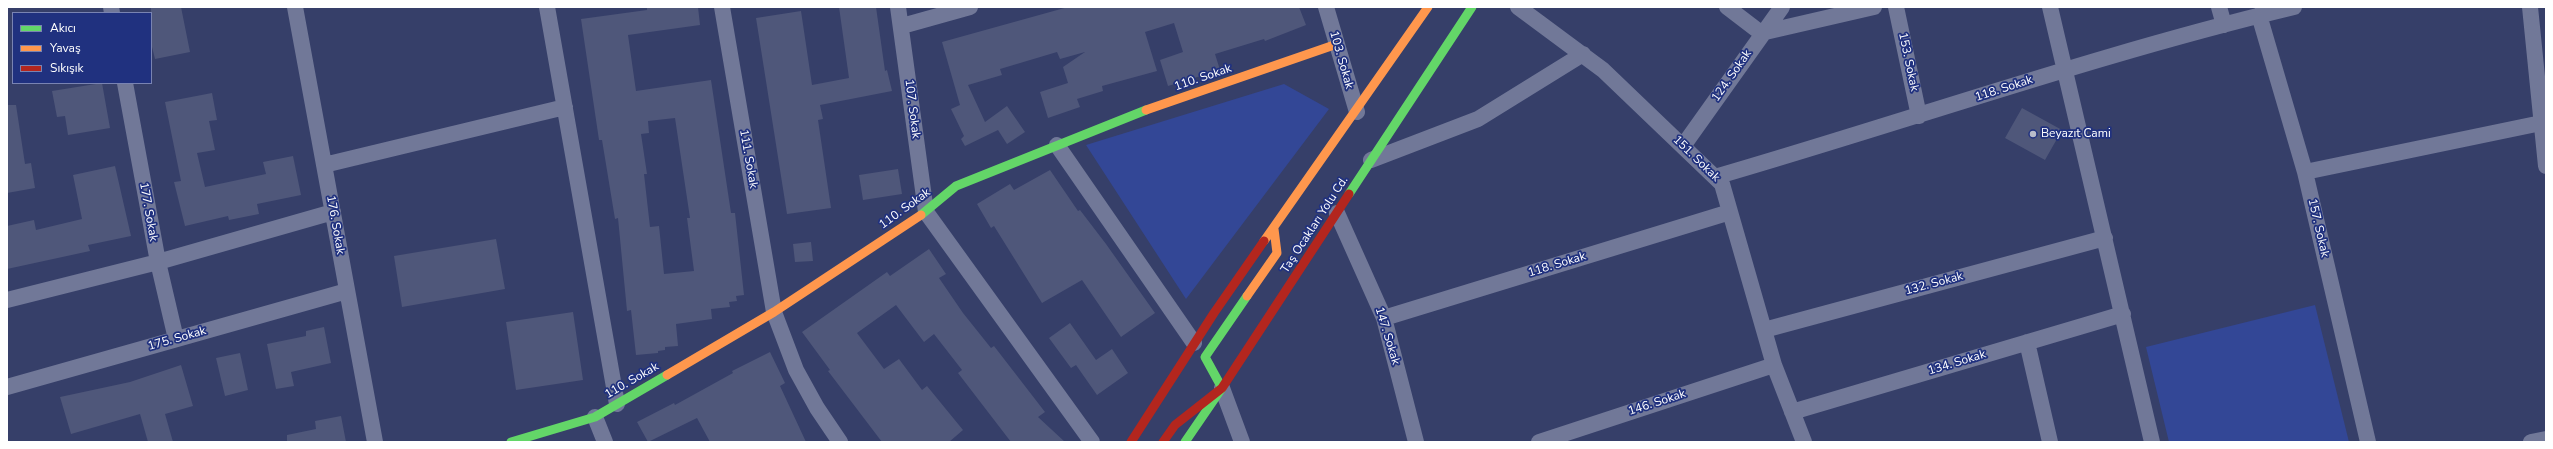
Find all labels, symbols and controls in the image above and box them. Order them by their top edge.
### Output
legend [12,12,152,84]
text: Akıcı [50,20,76,36]
street label: 103. Sokak [1326,29,1356,91]
street label: 153. Sokak [1895,31,1921,93]
text: Yavaş [50,40,81,56]
street label: 124. Sokak [1709,47,1755,105]
text: Sıkışık [50,60,84,76]
street label: 110. Sokak [1172,61,1234,95]
street label: 118. Sokak [1973,73,2035,105]
street label: 107. Sokak [901,78,923,140]
place label: Beyazıt Cami [2041,127,2111,141]
street label: 111. Sokak [736,128,760,190]
marker: Beyazıt Cami [2028,129,2038,139]
street label: 151. Sokak [1670,133,1722,185]
street label: Taş Ocakları Yolu Cd. [1278,174,1352,276]
street label: 177. Sokak [136,181,160,243]
street label: 110. Sokak [877,186,933,232]
street label: 176. Sokak [323,194,347,256]
street label: 157. Sokak [2304,197,2332,259]
street label: 118. Sokak [1526,249,1588,281]
street label: 132. Sokak [1903,269,1965,299]
street label: 147. Sokak [1371,305,1403,367]
street label: 175. Sokak [146,324,208,354]
street label: 134. Sokak [1926,347,1988,379]
street label: 110. Sokak [603,360,661,402]
street label: 146. Sokak [1626,387,1688,419]

